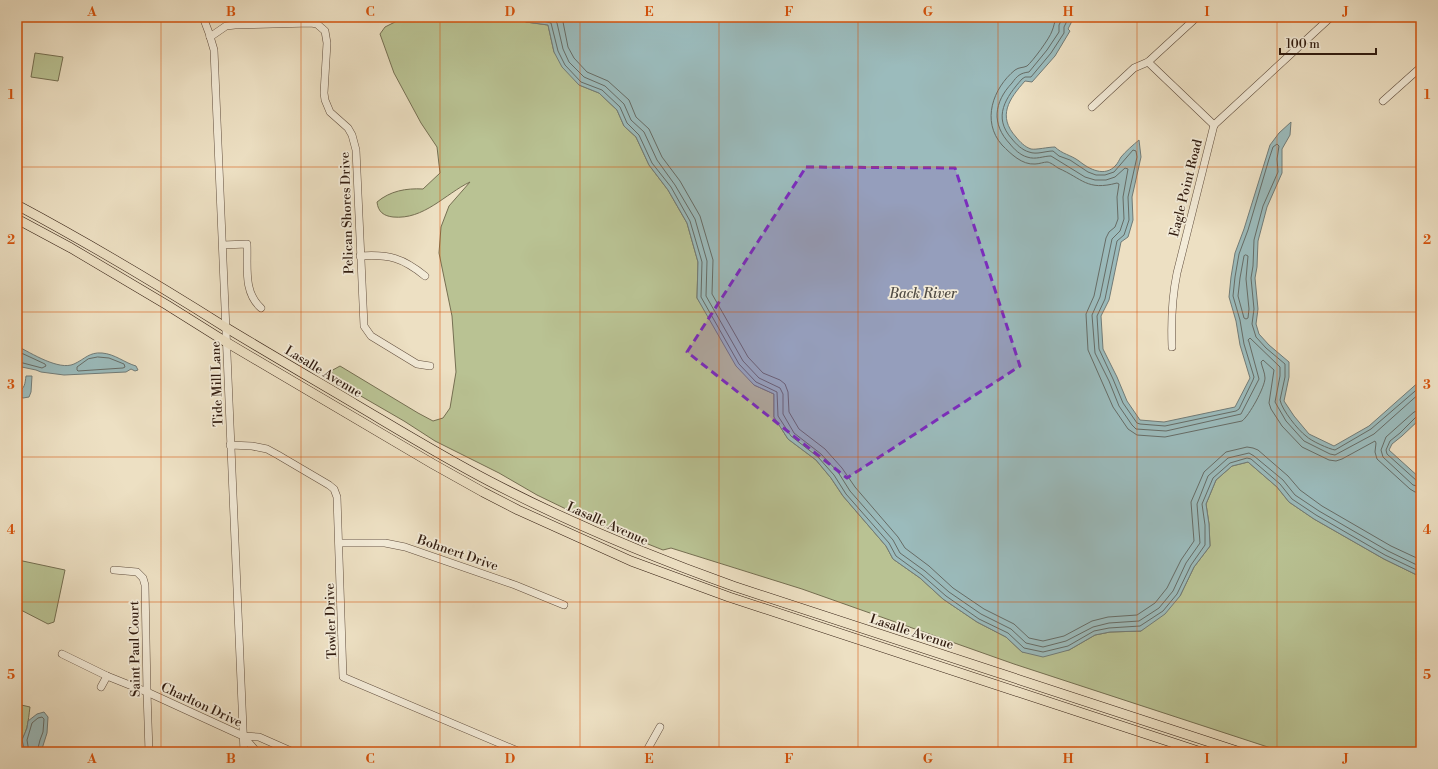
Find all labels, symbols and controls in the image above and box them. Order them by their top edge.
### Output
text: A [86,4,97,20]
text: B [226,4,236,20]
text: C [365,4,375,20]
text: D [505,4,515,20]
text: E [644,4,654,20]
text: F [784,4,794,20]
text: G [923,4,934,20]
text: H [1063,4,1074,20]
text: I [1204,4,1210,20]
text: J [1341,4,1349,20]
scale bar [1280,30,1376,56]
text: 100 m [1286,37,1320,52]
text: 1 [8,87,15,103]
text: 1 [1424,87,1431,103]
street label: Eagle Point Road [1166,137,1206,239]
street label: Pelican Shores Drive [337,151,357,274]
text: 2 [7,232,15,248]
text: 2 [1423,232,1431,248]
water label: Back River [888,285,958,303]
street label: Tide Mill Lane [207,340,226,427]
street label: Lasalle Avenue [282,343,365,401]
text: 3 [7,377,15,393]
text: 3 [1423,377,1431,393]
street label: Lasalle Avenue [564,499,651,549]
text: 4 [7,522,16,538]
text: 4 [1423,522,1432,538]
street label: Bohnert Drive [414,531,501,574]
street label: Towler Drive [322,582,340,659]
street label: Saint Paul Court [126,600,144,697]
street label: Lasalle Avenue [868,611,956,653]
text: 5 [7,667,15,683]
text: 5 [1423,667,1431,683]
street label: Charlton Drive [158,679,245,731]
text: A [86,751,97,767]
text: B [226,751,236,767]
text: C [365,751,375,767]
text: D [505,751,515,767]
text: E [644,751,654,767]
text: F [784,751,794,767]
text: G [923,751,934,767]
text: H [1063,751,1074,767]
text: I [1204,751,1210,767]
text: J [1341,751,1349,767]

